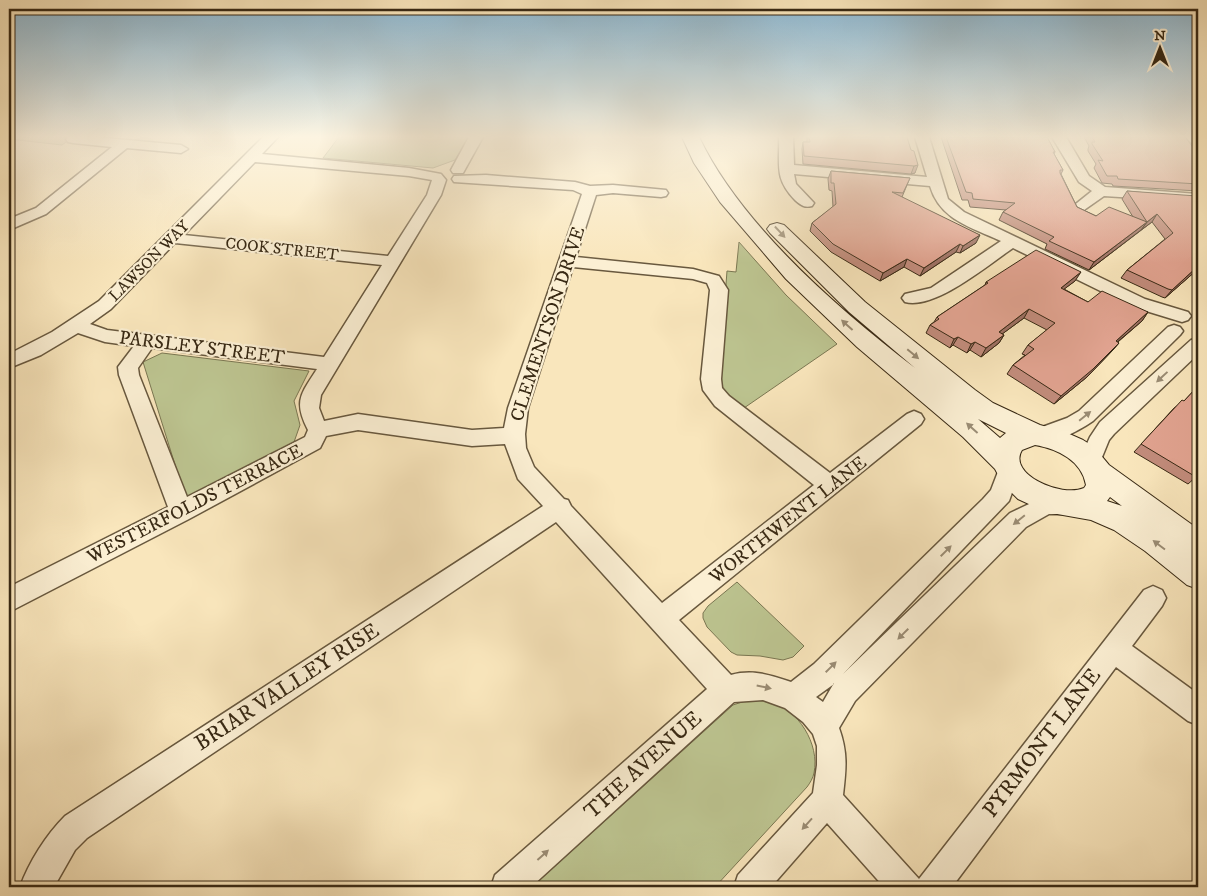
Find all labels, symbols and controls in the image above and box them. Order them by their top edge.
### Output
north arrow [1134,22,1184,72]
text: N [1154,27,1166,45]
street label: LAWSON WAY [104,216,194,306]
street label: CLEMENTSON DRIVE [506,224,590,424]
one-way arrow [774,226,786,238]
street label: COOK STREET [224,233,340,265]
one-way arrow [840,319,853,330]
street label: PARSLEY STREET [118,326,287,370]
one-way arrow [906,348,919,359]
one-way arrow [1157,371,1169,383]
one-way arrow [1079,411,1092,421]
one-way arrow [966,422,978,434]
street label: WESTERFOLDS TERRACE [82,439,307,569]
street label: WORTHWENT LANE [704,451,871,589]
one-way arrow [1014,514,1026,526]
one-way arrow [1153,540,1166,551]
one-way arrow [940,546,952,558]
street label: BRIAR VALLEY RISE [190,617,384,757]
one-way arrow [897,627,909,639]
one-way arrow [825,661,837,673]
street label: PYRMONT LANE [977,663,1107,823]
one-way arrow [756,684,772,692]
street label: THE AVENUE [579,705,707,825]
one-way arrow [801,817,813,829]
one-way arrow [537,849,550,860]

